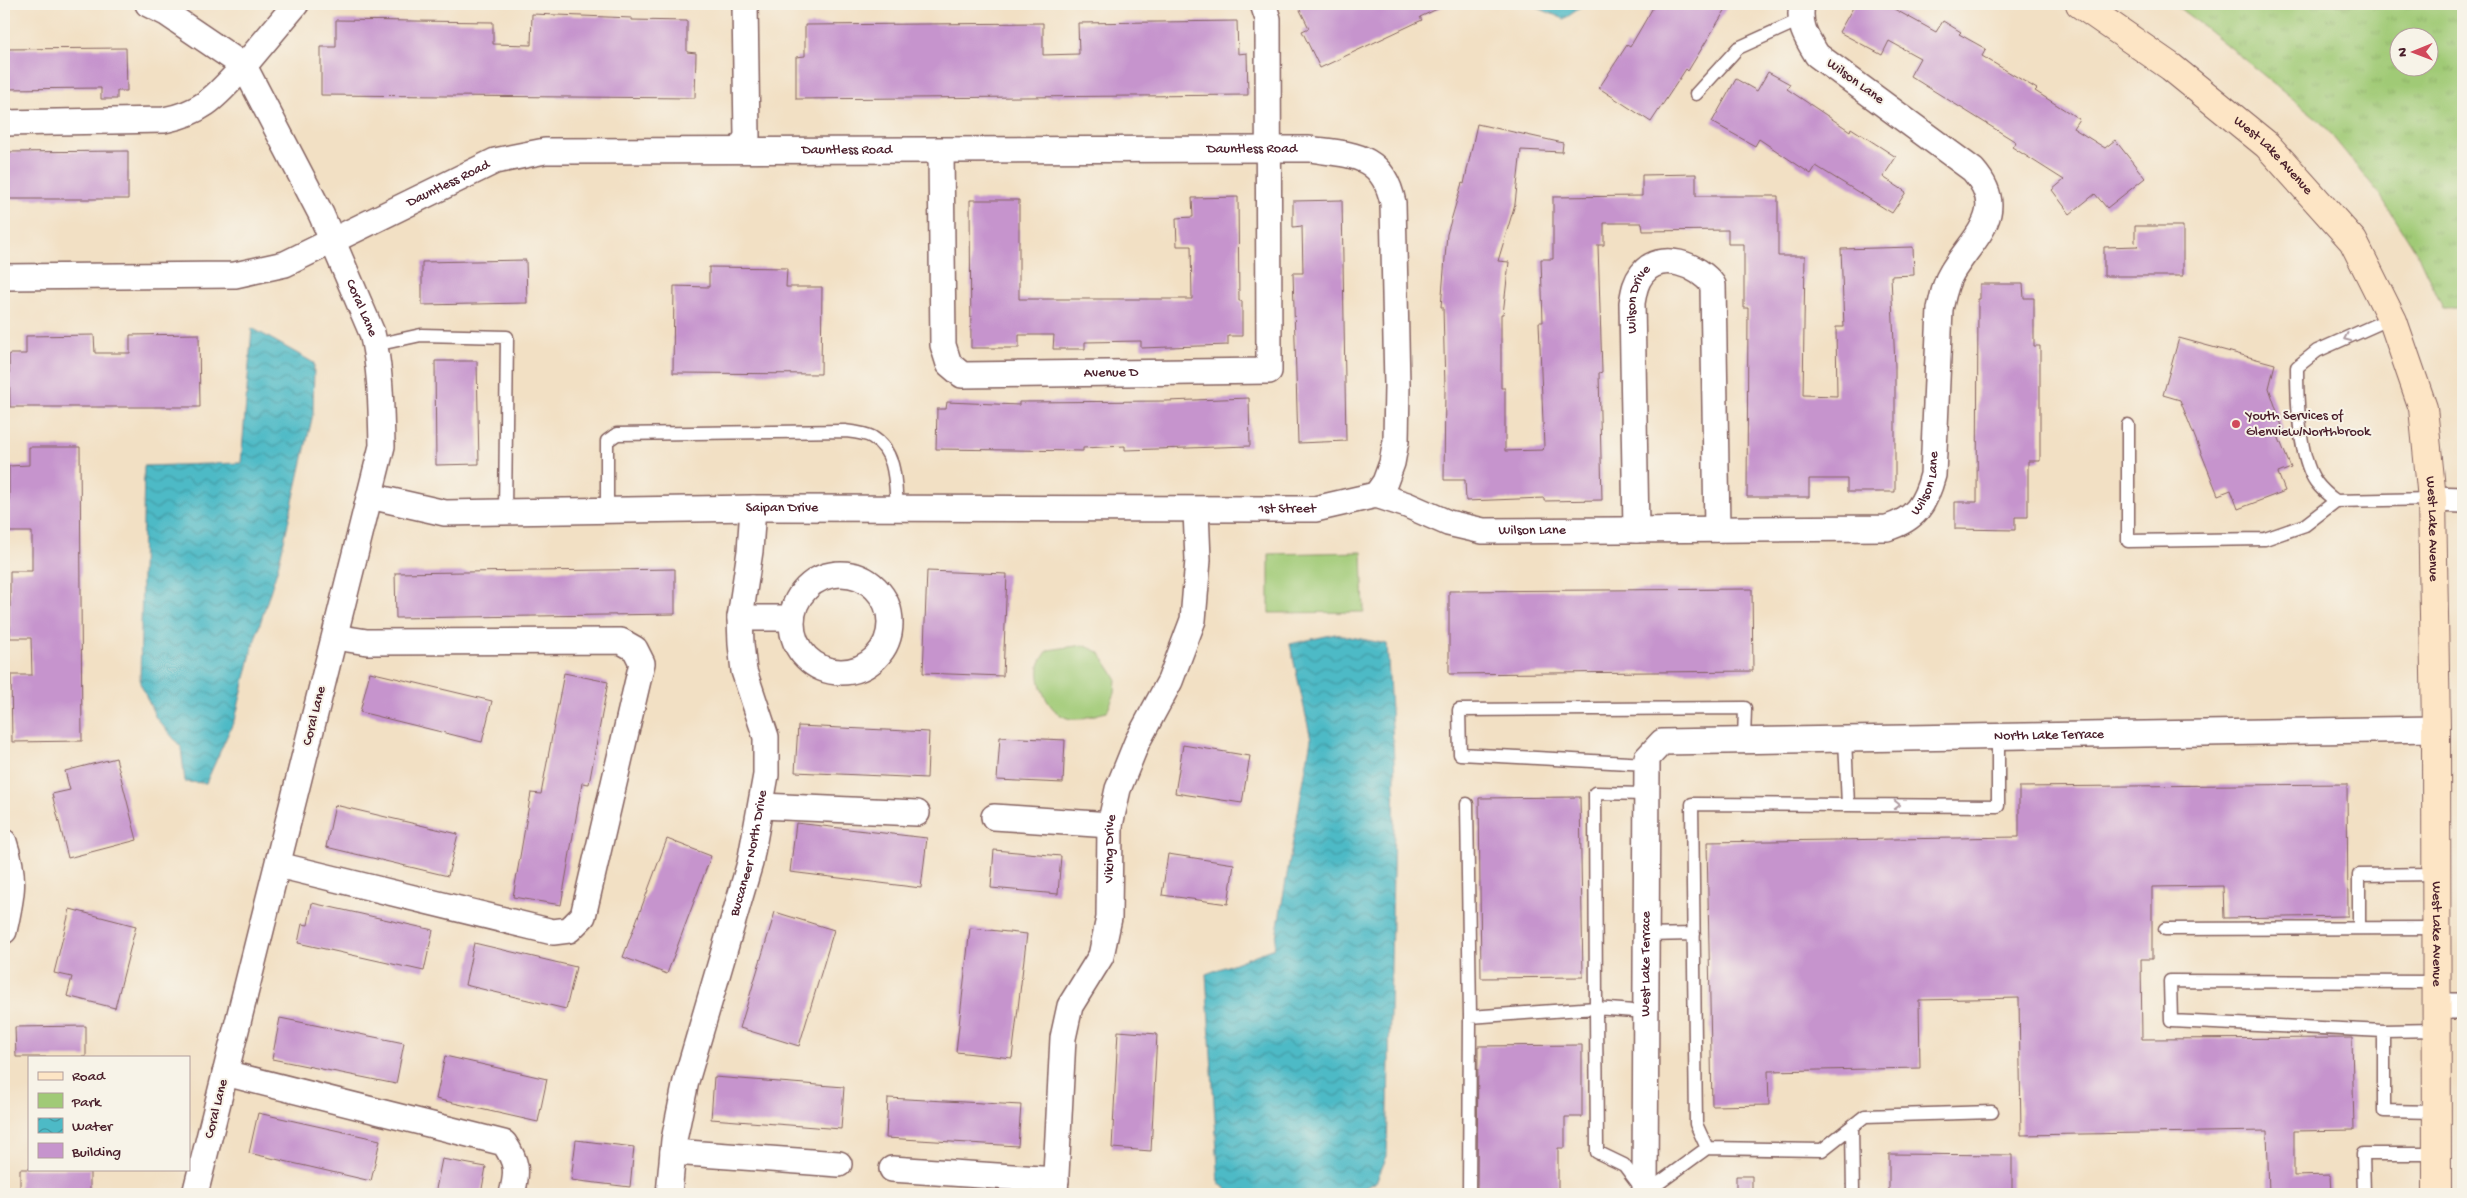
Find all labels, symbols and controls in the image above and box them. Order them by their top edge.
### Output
north arrow [2390,28,2440,78]
text: N [2395,47,2412,57]
street label: Wilson Lane [1823,55,1888,109]
street label: West Lake Avenue [2230,113,2317,199]
street label: Dauntless Road [1206,141,1299,158]
street label: Dauntless Road [801,142,894,159]
street label: Dauntless Road [403,156,494,212]
street label: Wilson Drive [1624,260,1655,334]
street label: Coral Lane [341,277,381,340]
one-way arrow [2343,331,2352,342]
street label: Avenue D [1084,364,1139,382]
place label: Youth Services of Glenview/Northbrook [2244,408,2372,441]
marker: Youth Services of Glenview/Northbrook [2230,418,2242,430]
street label: Wilson Lane [1907,450,1943,519]
street label: West Lake Avenue [2421,475,2442,582]
street label: Saipan Drive [746,499,819,517]
street label: 1st Street [1257,500,1317,518]
street label: Wilson Lane [1499,522,1567,539]
street label: Coral Lane [299,684,331,748]
street label: North Lake Terrace [1994,726,2105,745]
street label: Buccaneer North Drive [726,788,772,919]
one-way arrow [1893,800,1901,810]
street label: Viking Drive [1101,812,1121,884]
street label: West Lake Avenue [2428,881,2445,987]
street label: West Lake Terrace [1637,910,1655,1017]
legend [28,1056,190,1170]
text: Road [72,1068,106,1086]
street label: Coral Lane [201,1077,233,1141]
text: Park [71,1094,102,1112]
text: Water [72,1118,114,1136]
text: Building [71,1144,121,1162]

